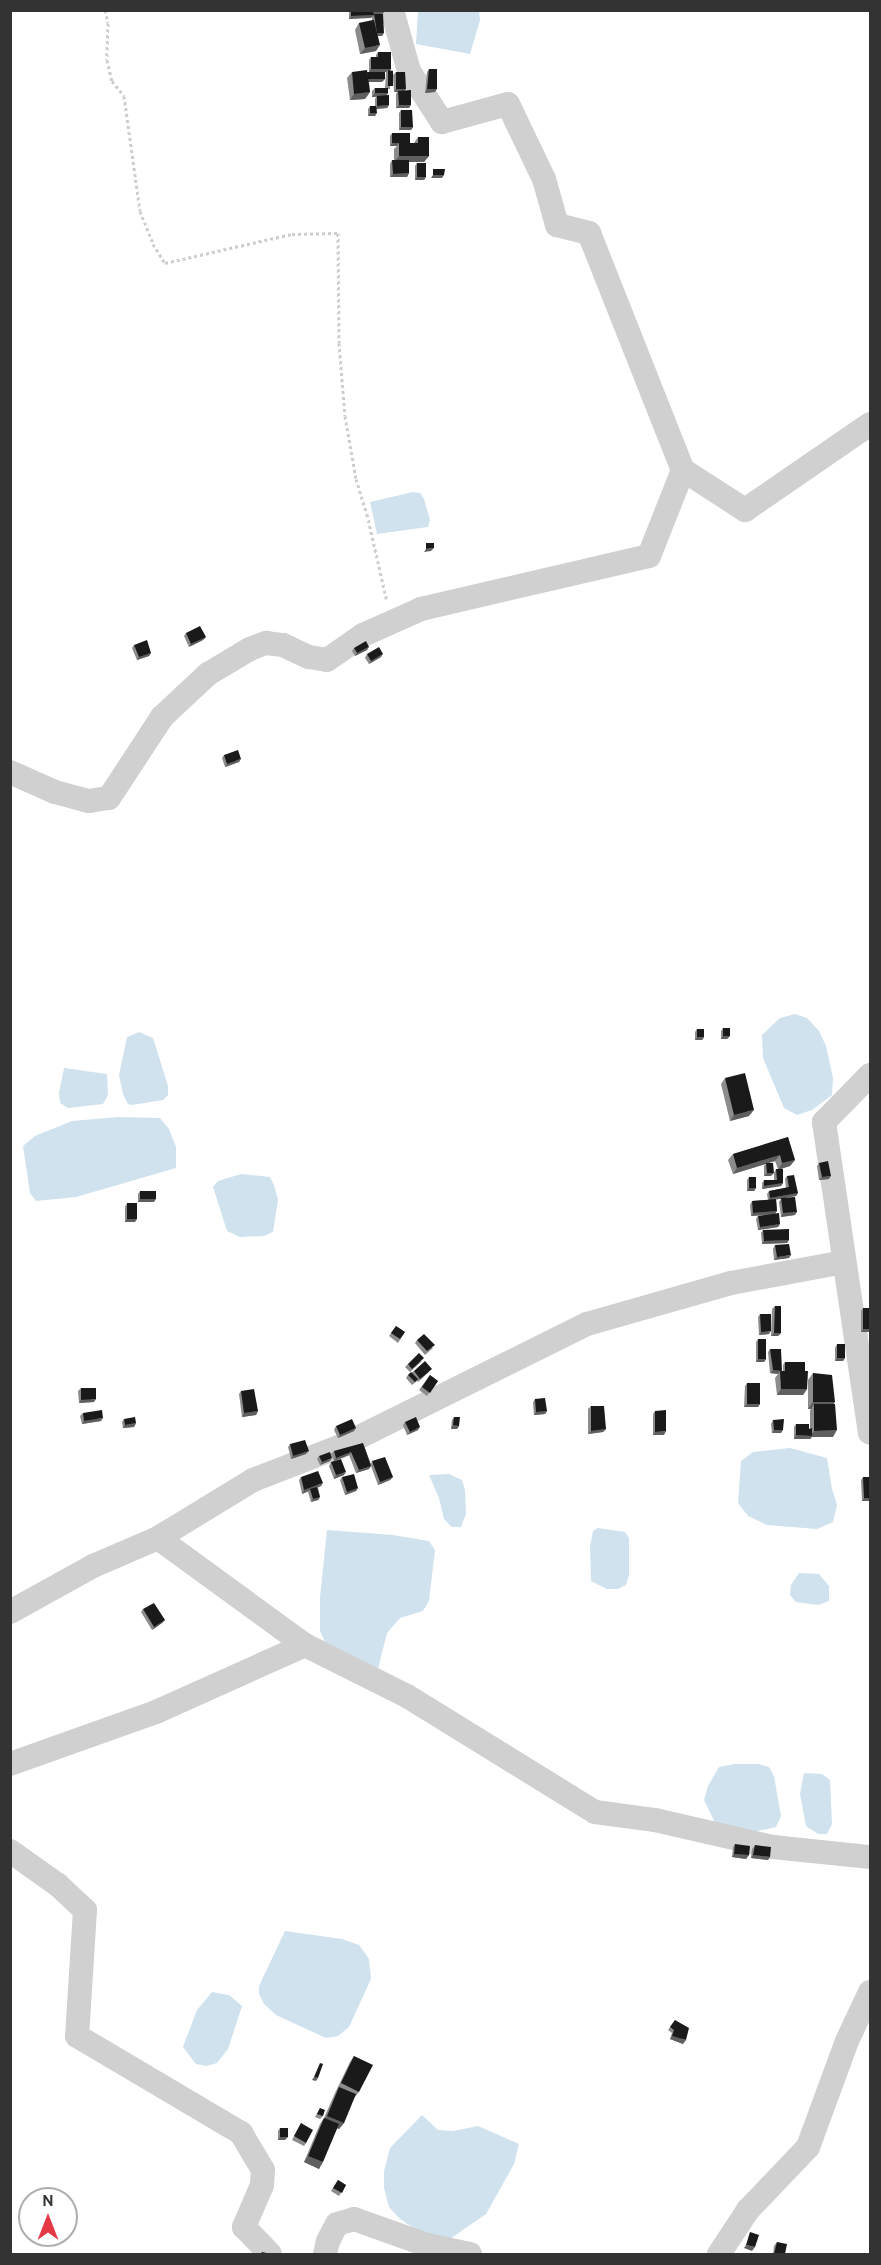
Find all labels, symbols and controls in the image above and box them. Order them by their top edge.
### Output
north arrow [18,2187,78,2247]
text: N [42,2191,54,2210]

